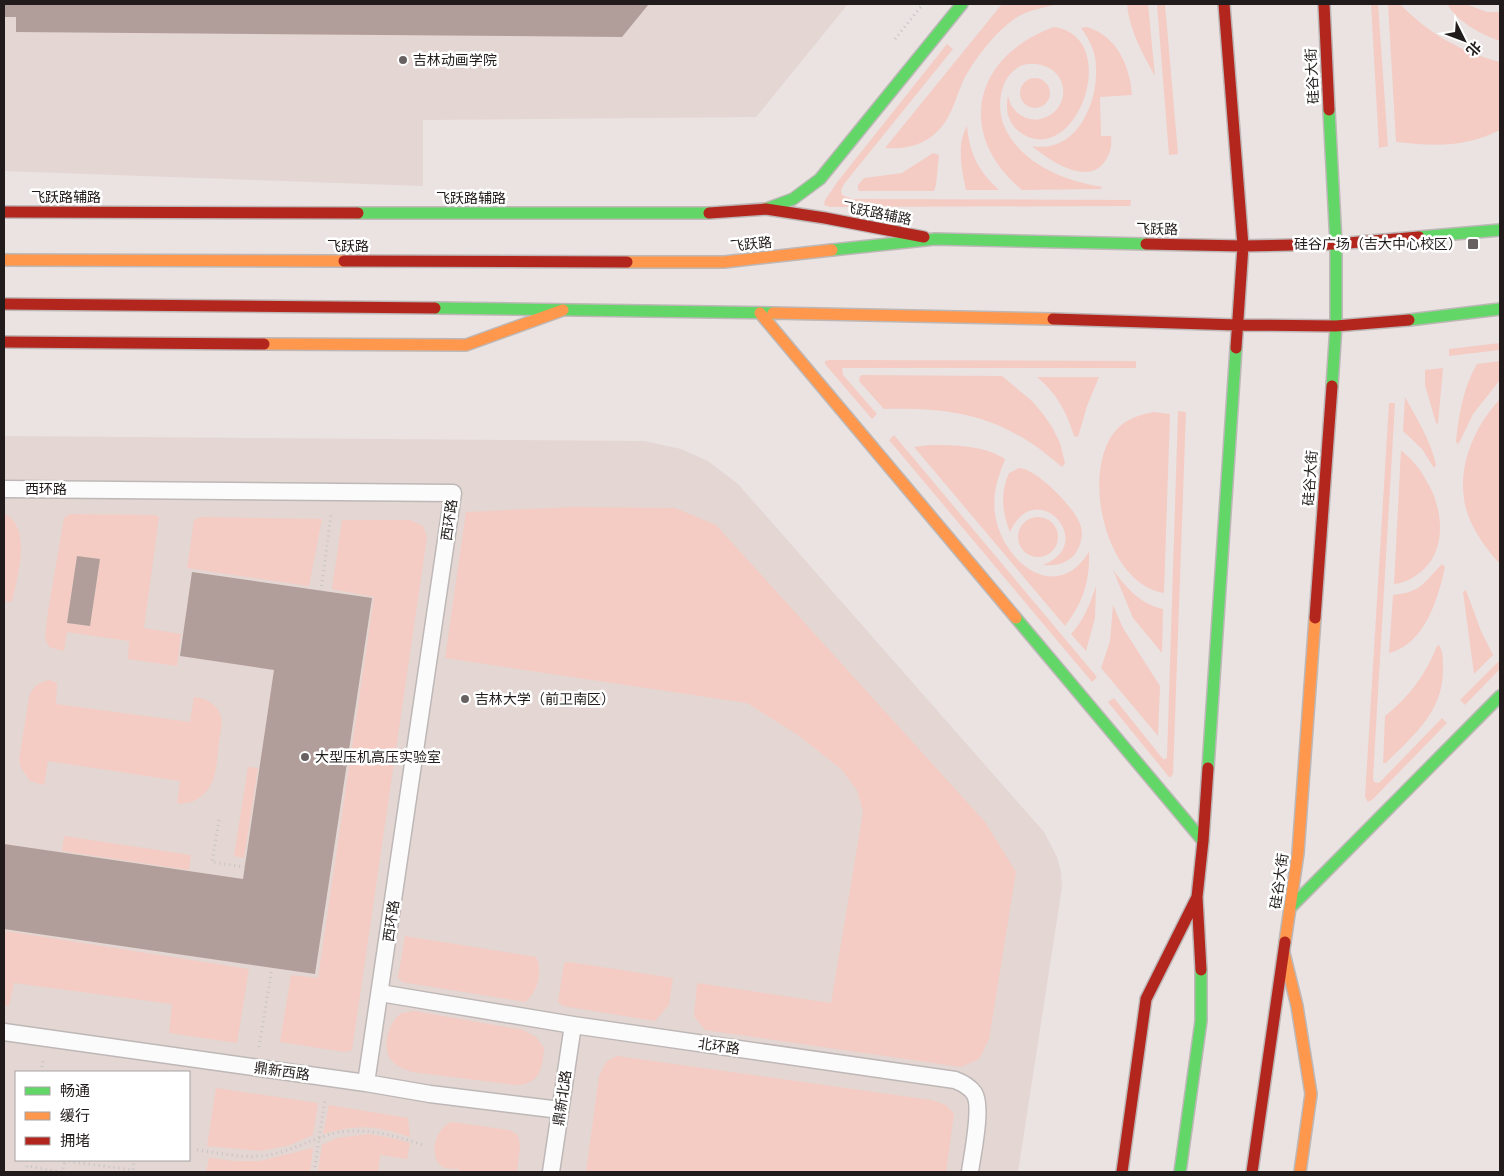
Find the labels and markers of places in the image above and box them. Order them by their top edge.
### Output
place label: 吉林动画学院 [413,50,497,69]
marker: 吉林动画学院 [397,54,409,66]
place label: 硅谷广场（吉大中心校区） [1294,234,1462,253]
marker: 硅谷广场（吉大中心校区） [1466,237,1480,251]
place label: 吉林大学（前卫南区） [475,689,615,708]
marker: 吉林大学（前卫南区） [459,693,471,705]
place label: 大型压机高压实验室 [315,747,441,766]
marker: 大型压机高压实验室 [299,751,311,763]

